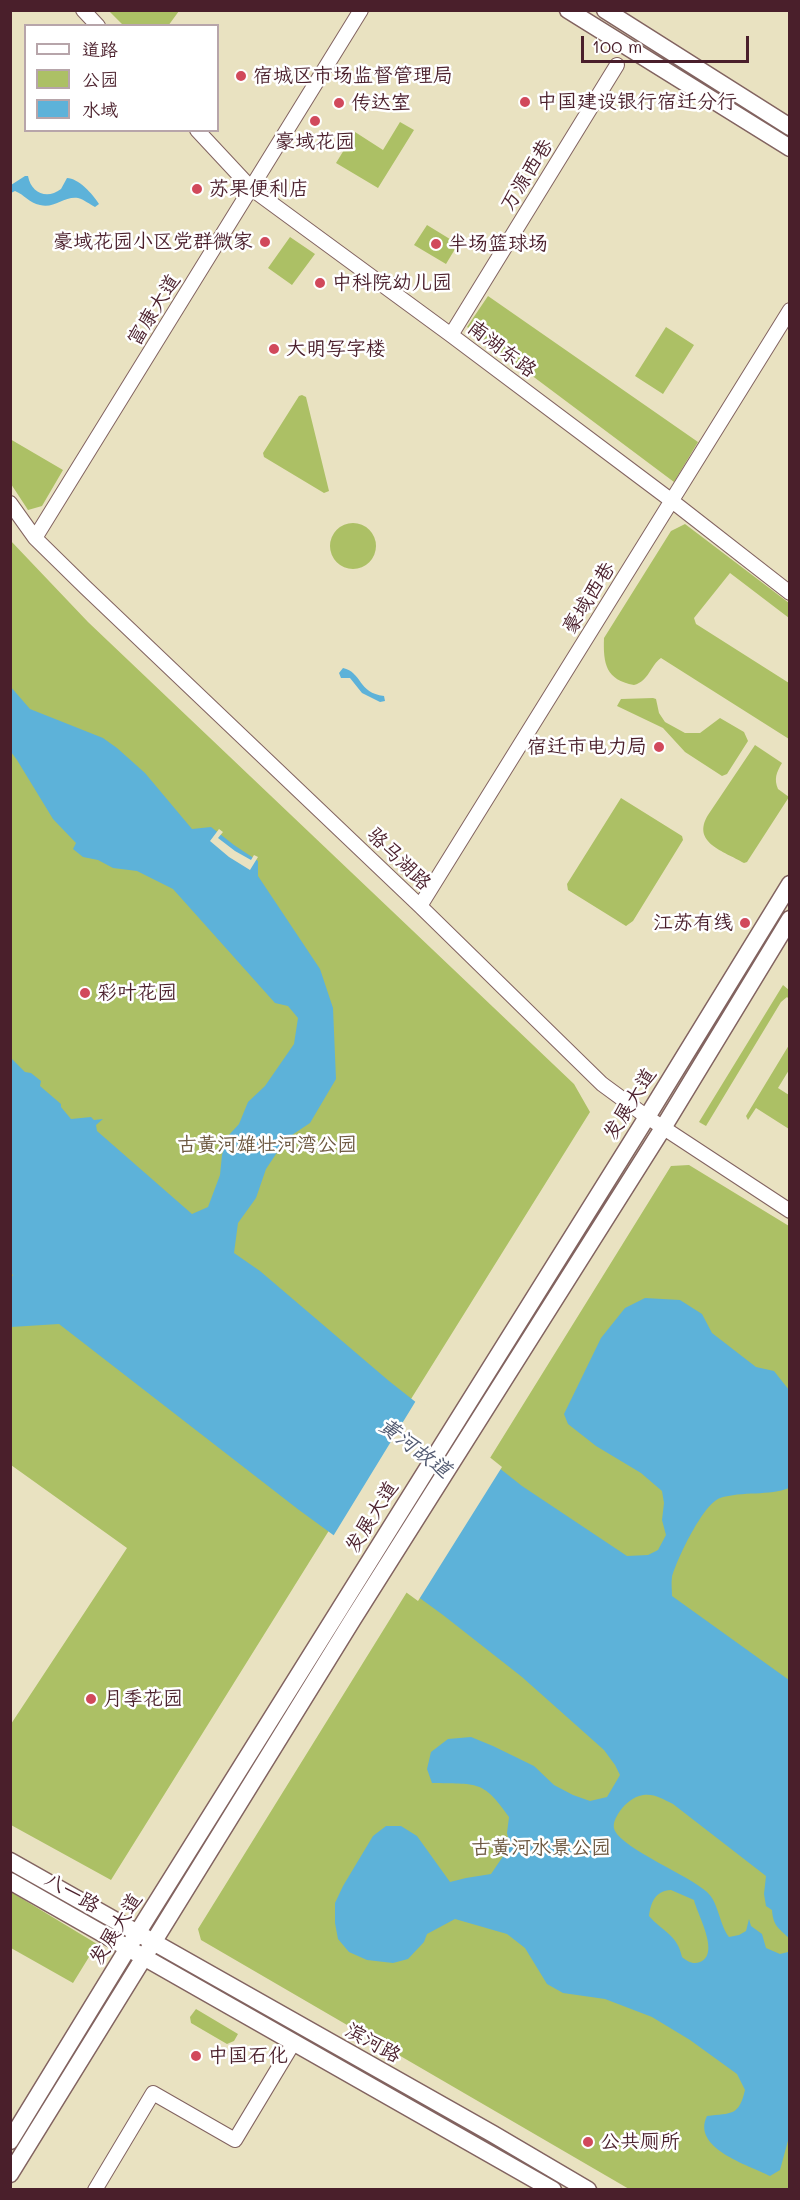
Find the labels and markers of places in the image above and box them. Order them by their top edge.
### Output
place label: 宿城区市场监督管理局 [253,64,453,88]
marker: 宿城区市场监督管理局 [234,69,248,83]
place label: 中国建设银行宿迁分行 [537,90,737,114]
place label: 传达室 [351,91,411,115]
marker: 中国建设银行宿迁分行 [518,95,532,109]
marker: 传达室 [332,96,346,110]
marker: 豪域花园 [308,114,322,128]
place label: 豪域花园 [275,130,355,154]
place label: 苏果便利店 [209,177,309,201]
marker: 苏果便利店 [190,182,204,196]
place label: 豪域花园小区党群微家 [53,230,253,254]
place label: 半场篮球场 [448,232,548,256]
marker: 豪域花园小区党群微家 [258,235,272,249]
marker: 半场篮球场 [429,237,443,251]
place label: 中科院幼儿园 [332,271,452,295]
marker: 中科院幼儿园 [313,276,327,290]
place label: 大明写字楼 [286,337,386,361]
marker: 大明写字楼 [267,342,281,356]
place label: 宿迁市电力局 [527,735,647,759]
marker: 宿迁市电力局 [652,740,666,754]
place label: 江苏有线 [653,911,733,935]
marker: 江苏有线 [738,916,752,930]
place label: 彩叶花园 [97,981,177,1005]
marker: 彩叶花园 [78,986,92,1000]
place label: 月季花园 [103,1687,183,1711]
marker: 月季花园 [84,1692,98,1706]
place label: 中国石化 [208,2044,288,2068]
marker: 中国石化 [189,2049,203,2063]
place label: 公共厕所 [600,2130,680,2154]
marker: 公共厕所 [581,2135,595,2149]

